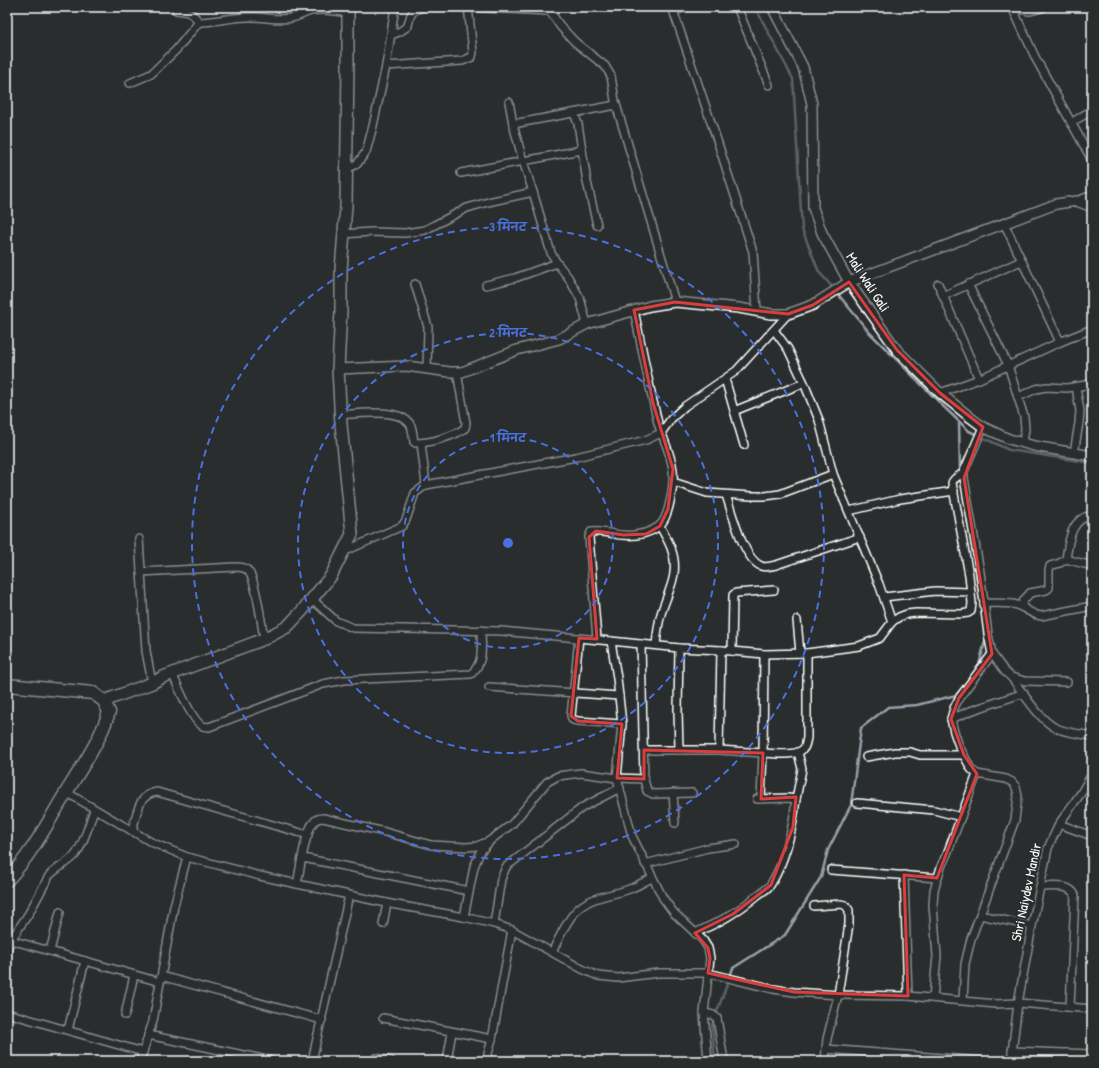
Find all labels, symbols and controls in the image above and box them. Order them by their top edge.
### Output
text: 3 मिनट [489,218,528,235]
street label: Mali Wali Gali [842,248,895,315]
text: 2 मिनट [489,324,528,341]
text: 1 मिनट [490,429,527,446]
centre of rings [501,536,515,550]
street label: Shri Naiydev Mandir [1006,840,1046,943]

